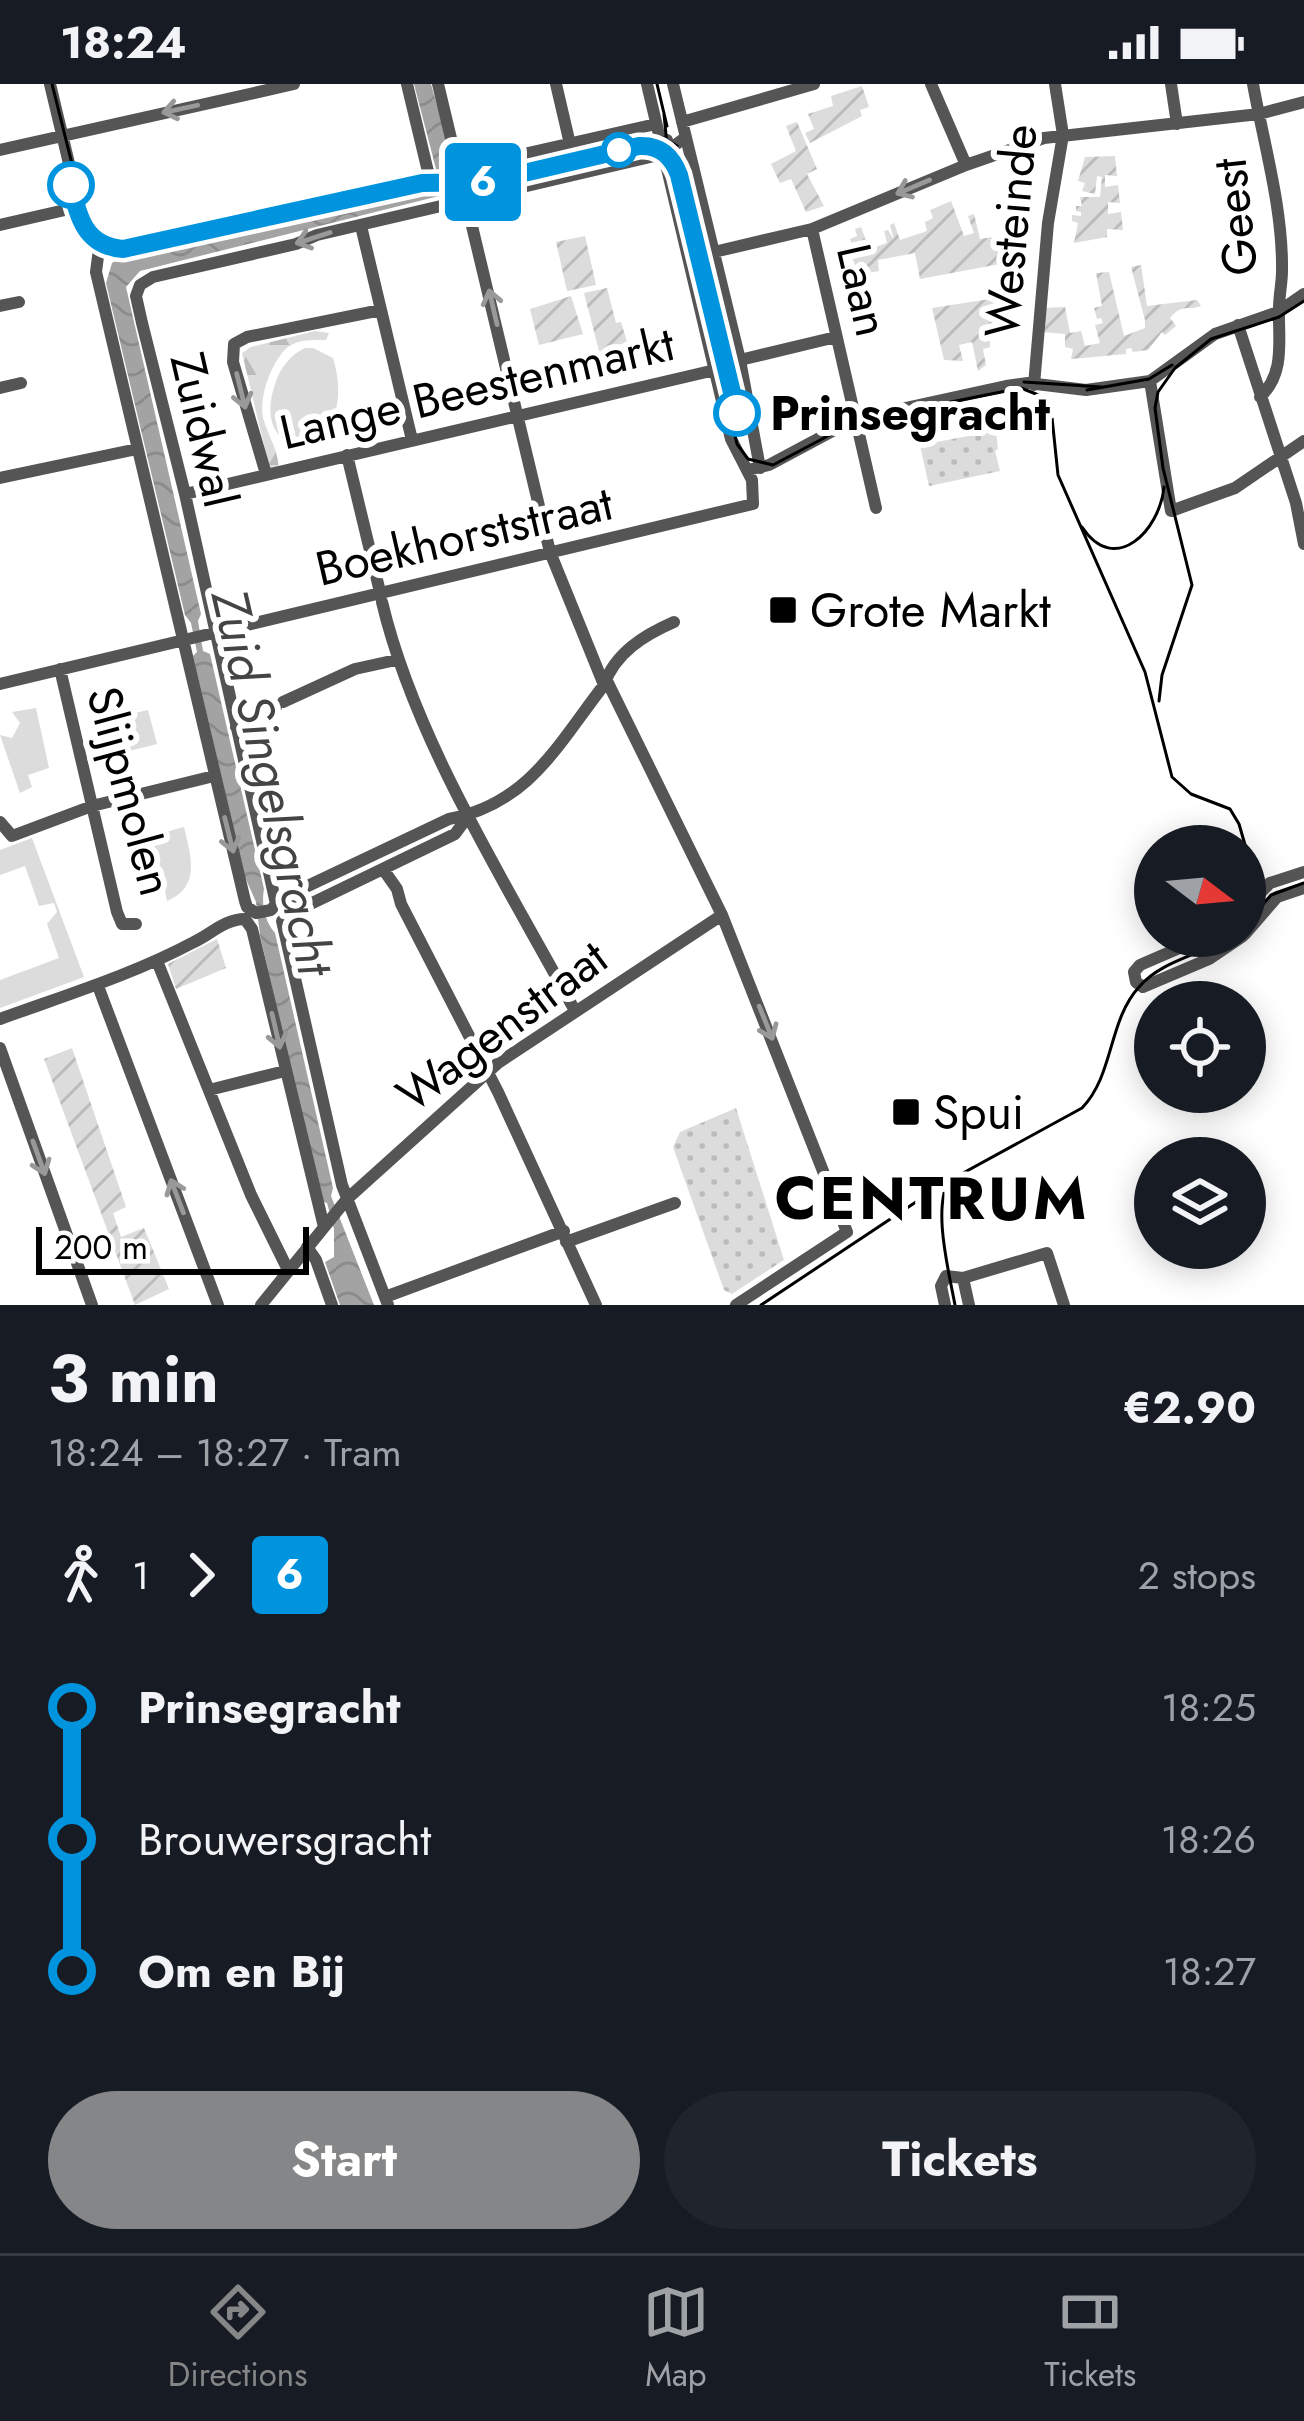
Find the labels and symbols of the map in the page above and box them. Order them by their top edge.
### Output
one-way arrow [161,99,199,122]
street label: Westeinde [967,122,1055,340]
unlabelled marker [603,134,635,166]
line badge: 6 [444,143,522,221]
street label: Geest [1194,154,1275,279]
unlabelled marker [49,163,93,207]
one-way arrow [896,178,933,199]
one-way arrow [295,228,333,250]
street label: Laan [819,237,907,343]
one-way arrow [481,289,503,327]
street label: Lange Beestenmarkt [273,309,682,467]
street label: Zuidwal [153,346,255,514]
one-way arrow [231,371,253,409]
place label: Prinsegracht [770,379,1051,448]
marker: Prinsegracht [715,391,759,435]
street label: Boekhorststraat [309,468,620,604]
place label: Grote Markt [810,576,1051,645]
water label: Zuid Singelsgracht [192,581,354,985]
marker: Grote Markt [767,594,799,626]
street label: Slijpmolen [69,679,191,903]
one-way arrow [219,815,241,853]
north arrow [1134,825,1266,957]
street label: Wagenstraat [382,924,622,1128]
one-way arrow [757,1004,778,1041]
one-way arrow [266,1011,288,1049]
place label: Spui [933,1078,1024,1147]
marker: Spui [890,1096,922,1128]
one-way arrow [30,1139,51,1176]
district label: CENTRUM [775,1155,1089,1242]
one-way arrow [164,1178,186,1215]
scale bar [36,1221,309,1274]

